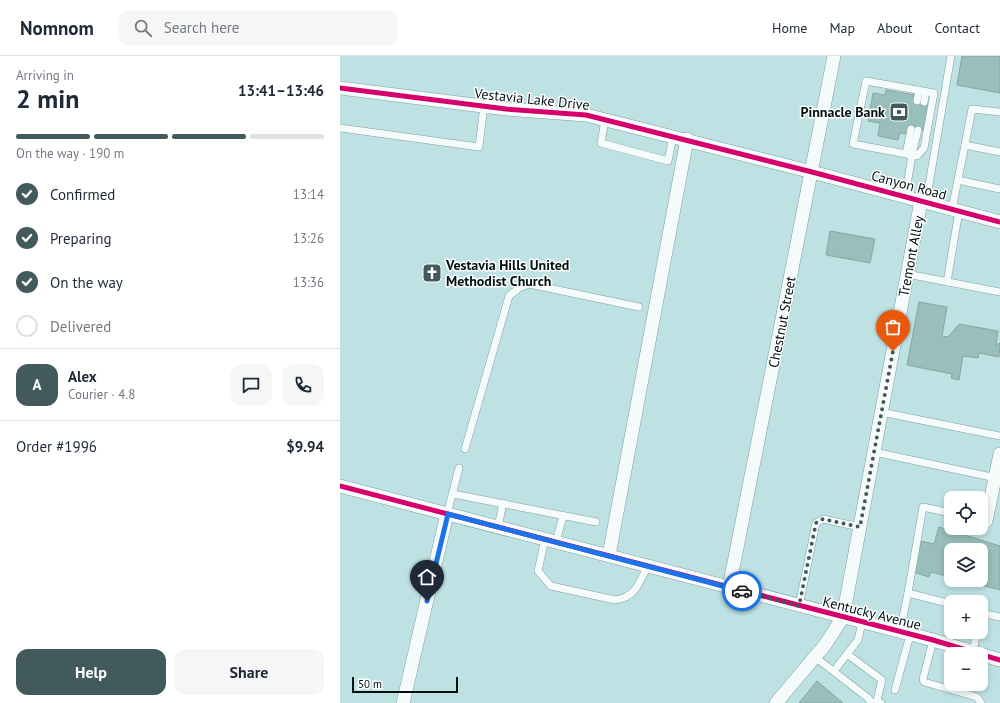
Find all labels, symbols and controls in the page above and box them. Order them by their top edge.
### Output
search box [118,10,398,46]
text: Nomnom [20,16,94,40]
icon: search [132,17,154,39]
text: Search here [164,18,240,37]
text: Home [772,19,807,37]
text: Map [829,19,855,37]
text: About [877,19,913,37]
text: Contact [935,19,980,37]
text: Arriving in [16,67,74,84]
text: 13:41–13:46 [238,81,324,100]
text: 2 min [16,82,79,115]
street label: Vestavia Lake Drive [473,84,590,114]
bank icon: Pinnacle Bank [888,101,910,123]
place label: Pinnacle Bank [800,103,885,121]
text: On the way · 190 m [16,145,124,162]
street label: Canyon Road [869,166,949,204]
icon: check [16,183,38,205]
text: Confirmed [50,185,115,204]
text: 13:14 [293,186,324,203]
street label: Tremont Alley [894,213,928,298]
icon: check [16,227,38,249]
text: Preparing [50,229,112,248]
text: 13:26 [293,230,324,247]
place label: Vestavia Hills United Methodist Church [445,256,569,290]
church icon: Vestavia Hills United Methodist Church [421,262,443,284]
icon: check [16,271,38,293]
text: On the way [50,273,123,292]
text: 13:36 [293,274,324,291]
street label: Chestnut Street [764,274,800,369]
pin [876,310,910,351]
icon: bag [882,316,904,338]
text: Delivered [50,317,111,336]
button: chat [230,364,272,406]
button: phone [282,364,324,406]
text: Alex [68,367,97,386]
text: A [32,375,42,394]
text: Courier · 4.8 [68,386,135,403]
text: Order #1996 [16,437,97,456]
text: $9.94 [286,437,324,456]
map controls [944,491,988,691]
button: locate [944,491,988,535]
button: layers [944,543,988,587]
pin [410,560,444,601]
icon: home [416,566,438,588]
courier [722,571,762,611]
icon: car [731,580,753,602]
street label: Kentucky Avenue [821,592,923,634]
button: + [944,595,988,639]
button: − [944,647,988,691]
button: Help [16,649,166,695]
button: Share [174,649,324,695]
scale bar [352,675,458,694]
text: 50 m [358,677,382,691]

